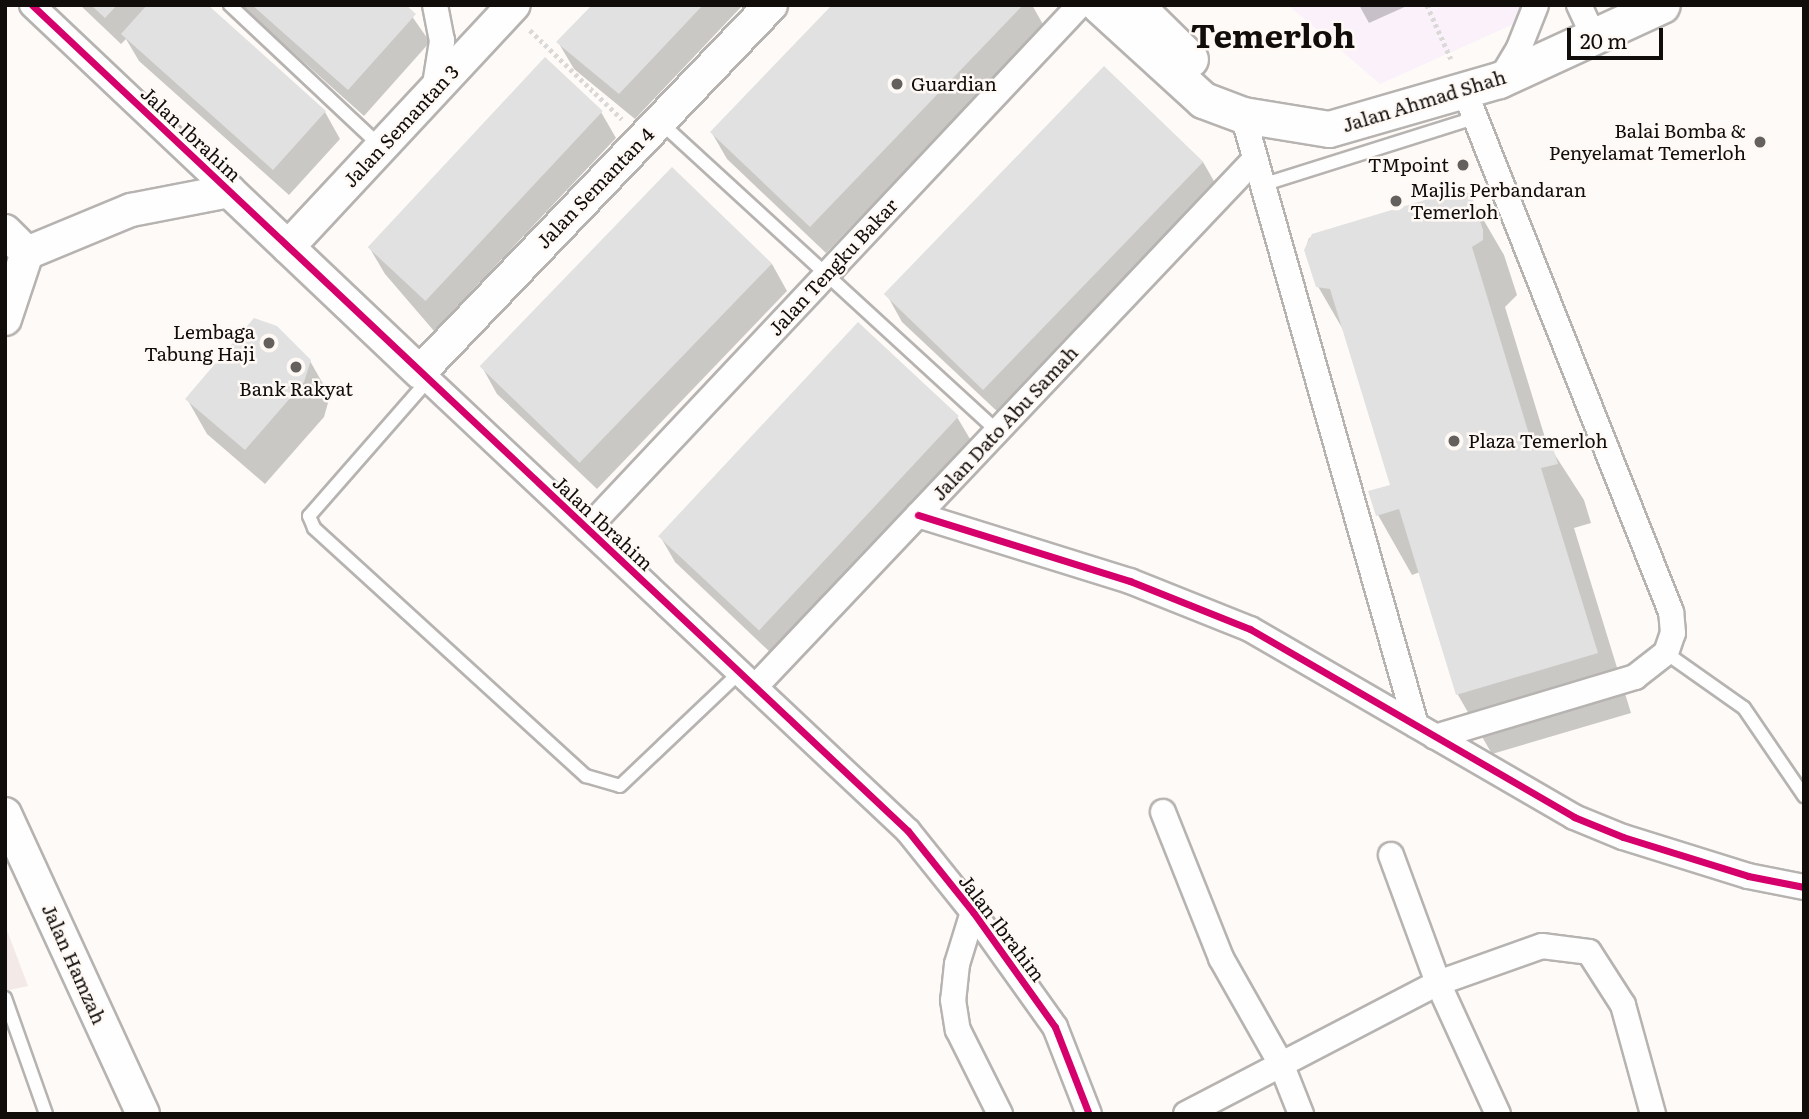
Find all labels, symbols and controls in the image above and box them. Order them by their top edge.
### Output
district label: Temerloh [1191,14,1355,54]
scale bar [1571,14,1667,58]
text: 20 m [1580,24,1627,55]
street label: Jalan Semantan 3 [339,60,463,192]
street label: Jalan Ahmad Shah [1339,65,1509,137]
place label: Guardian [911,73,997,95]
marker: Guardian [889,76,905,92]
street label: Jalan Ibrahim [136,82,246,186]
place label: Balai Bomba & Penyelamat Temerloh [1549,120,1746,164]
street label: Jalan Semantan 4 [532,123,658,253]
marker: Balai Bomba & Penyelamat Temerloh [1752,134,1768,150]
place label: TMpoint [1368,154,1449,176]
marker: TMpoint [1455,157,1471,173]
place label: Majlis Perbandaran Temerloh [1410,179,1586,223]
marker: Majlis Perbandaran Temerloh [1388,193,1404,209]
street label: Jalan Tengku Bakar [764,194,902,340]
place label: Lembaga Tabung Haji [144,321,255,365]
marker: Lembaga Tabung Haji [261,335,277,351]
street label: Jalan Dato Abu Samah [927,341,1083,505]
marker: Bank Rakyat [288,359,304,375]
place label: Bank Rakyat [239,378,353,400]
place label: Plaza Temerloh [1468,430,1608,452]
marker: Plaza Temerloh [1446,433,1462,449]
street label: Jalan Ibrahim [548,471,658,575]
street label: Jalan Ibrahim [954,870,1050,986]
street label: Jalan Hamzah [37,900,111,1028]

